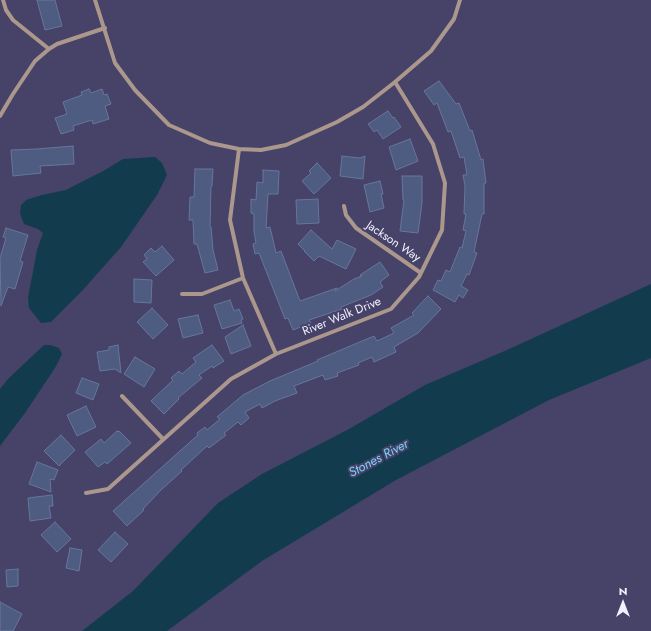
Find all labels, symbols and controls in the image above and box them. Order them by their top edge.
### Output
street label: Jackson Way [363,219,423,265]
street label: River Walk Drive [301,295,383,339]
water label: Stones River [346,437,412,481]
north arrow [603,583,643,623]
text: N [619,583,627,599]

